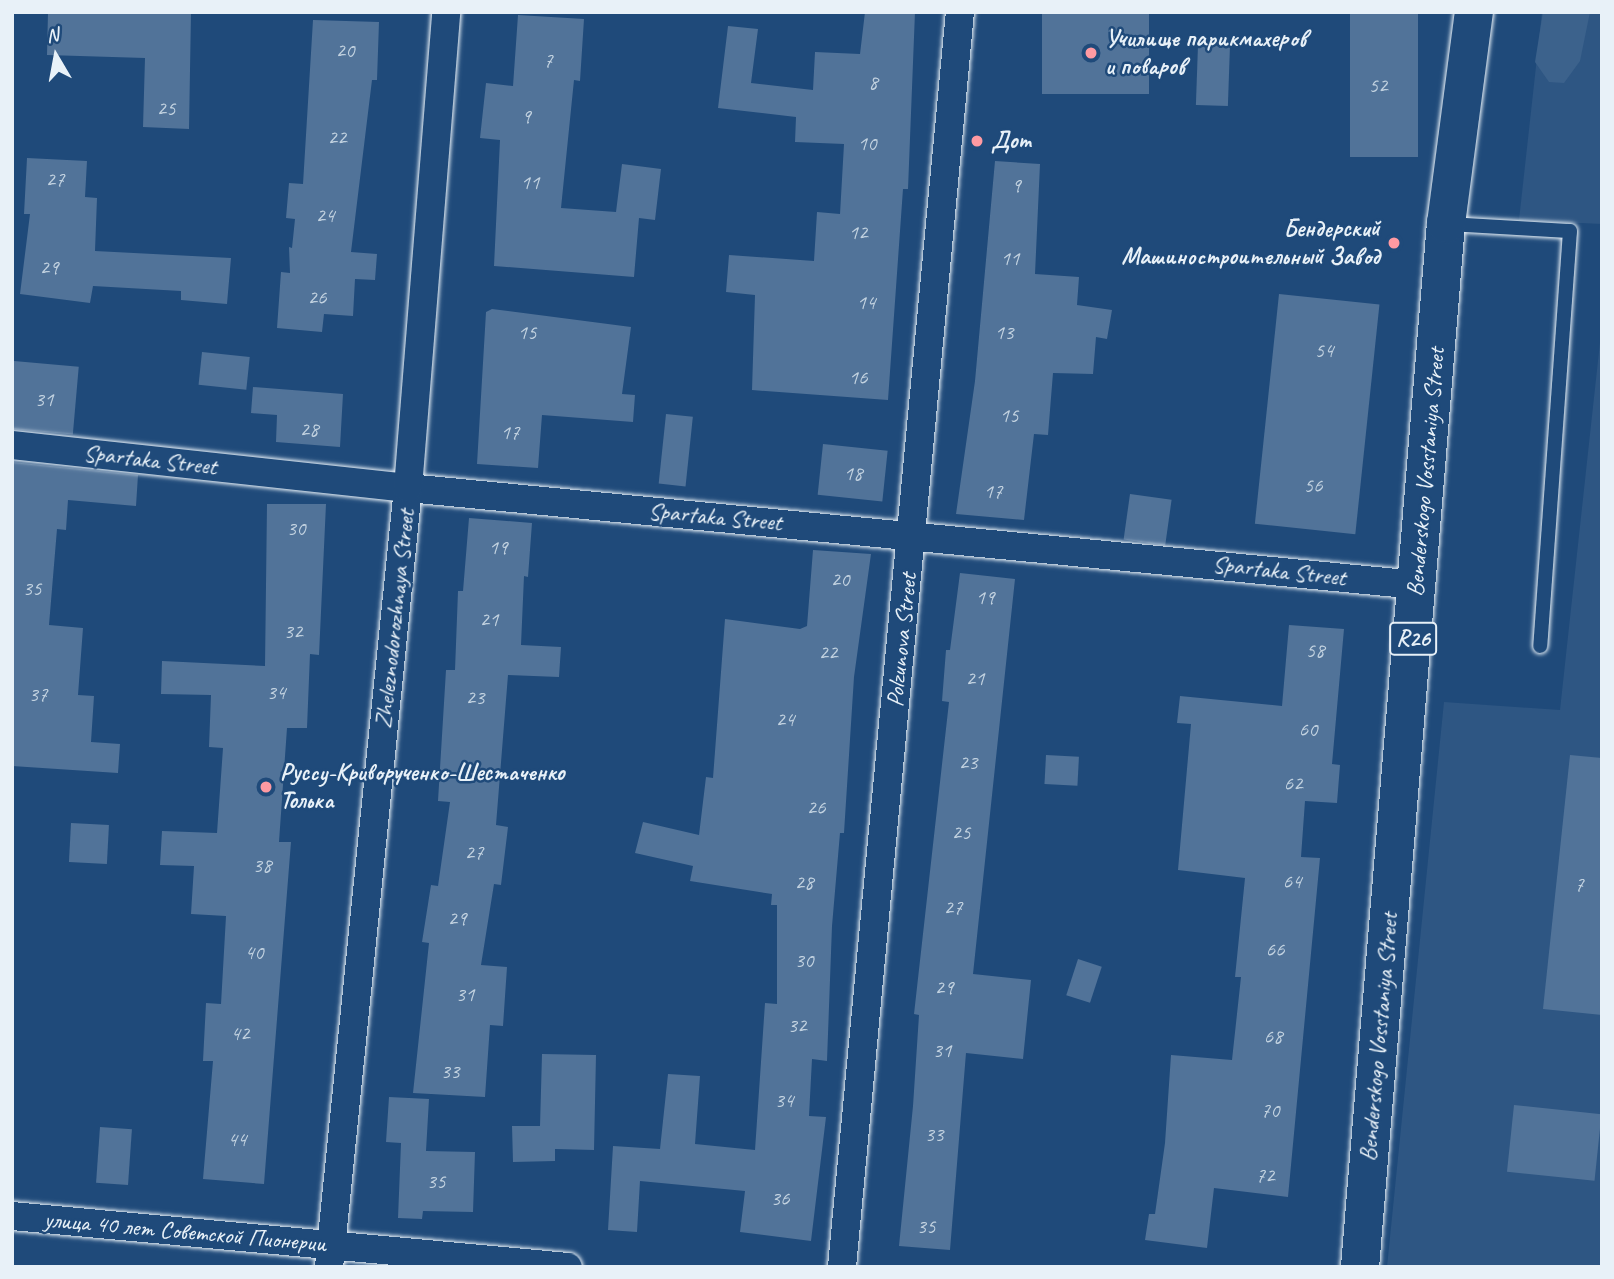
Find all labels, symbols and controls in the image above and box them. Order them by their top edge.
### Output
north arrow [21,21,91,91]
text: N [44,22,60,48]
place label: Училище парикмахеров и поваров [1105,25,1307,81]
house number: 20 [336,37,354,63]
marker: Училище парикмахеров и поваров [1083,45,1099,61]
house number: 7 [543,47,553,73]
house number: 8 [868,69,878,95]
house number: 52 [1369,72,1387,98]
house number: 25 [157,95,175,121]
house number: 9 [521,103,531,129]
house number: 22 [328,124,346,150]
place label: Дот [991,127,1030,155]
house number: 10 [858,130,876,156]
marker: Дот [969,133,985,149]
house number: 27 [46,166,64,192]
house number: 11 [521,169,539,195]
house number: 9 [1011,172,1021,198]
house number: 24 [316,202,334,228]
place label: Бендерский Машиностроительный Завод [1121,215,1380,271]
house number: 12 [849,219,867,245]
marker: Бендерский Машиностроительный Завод [1386,235,1402,251]
house number: 11 [1001,245,1019,271]
house number: 29 [40,254,58,280]
house number: 26 [308,284,326,310]
house number: 14 [857,289,875,315]
house number: 15 [518,319,536,345]
house number: 13 [995,319,1013,345]
house number: 54 [1315,337,1333,363]
street label: Benderskogo Vosstaniya Street [1401,346,1451,598]
house number: 16 [849,364,867,390]
house number: 31 [35,386,53,412]
house number: 15 [1000,402,1018,428]
house number: 28 [300,416,318,442]
house number: 17 [501,419,519,445]
street label: Spartaka Street [82,439,218,481]
house number: 18 [844,460,862,486]
house number: 56 [1304,472,1322,498]
house number: 17 [984,478,1002,504]
street label: Spartaka Street [647,497,783,537]
street label: Zheleznodorozhnaya Street [369,508,421,730]
house number: 30 [287,515,305,541]
house number: 19 [489,534,507,560]
street label: Spartaka Street [1211,550,1347,592]
house number: 20 [831,566,849,592]
street label: Polzunova Street [881,571,923,709]
house number: 35 [23,575,41,601]
house number: 19 [976,584,994,610]
house number: 21 [480,606,498,632]
house number: 32 [284,618,302,644]
road number: R26 [1388,620,1438,659]
house number: 58 [1306,637,1324,663]
house number: 22 [819,639,837,665]
house number: 21 [966,665,984,691]
house number: 34 [267,679,285,705]
house number: 37 [29,681,47,707]
house number: 23 [466,684,484,710]
house number: 24 [776,706,794,732]
house number: 60 [1299,716,1317,742]
house number: 23 [959,749,977,775]
place label: Руссу-Криворученко-Шестаченко Толька [280,759,565,815]
house number: 62 [1284,770,1302,796]
marker: Руссу-Криворученко-Шестаченко Толька [258,779,274,795]
house number: 26 [807,794,825,820]
house number: 25 [952,819,970,845]
house number: 27 [465,839,483,865]
house number: 38 [253,852,271,878]
house number: 64 [1283,868,1301,894]
house number: 28 [795,869,813,895]
house number: 7 [1574,871,1584,897]
house number: 27 [944,894,962,920]
house number: 29 [448,905,466,931]
street label: Benderskogo Vosstaniya Street [1354,911,1404,1163]
house number: 66 [1266,936,1284,962]
house number: 40 [245,939,263,965]
house number: 30 [795,947,813,973]
house number: 29 [935,974,953,1000]
house number: 31 [456,981,474,1007]
house number: 32 [788,1012,806,1038]
house number: 42 [231,1020,249,1046]
house number: 68 [1264,1023,1282,1049]
house number: 31 [933,1037,951,1063]
house number: 33 [441,1058,459,1084]
house number: 34 [775,1087,793,1113]
house number: 70 [1261,1097,1279,1123]
house number: 33 [925,1121,943,1147]
house number: 44 [228,1126,246,1152]
house number: 72 [1256,1162,1274,1188]
house number: 35 [427,1168,445,1194]
house number: 36 [771,1185,789,1211]
street label: улица 40 лет Советской Пионерии [41,1205,329,1259]
house number: 35 [917,1213,935,1239]

